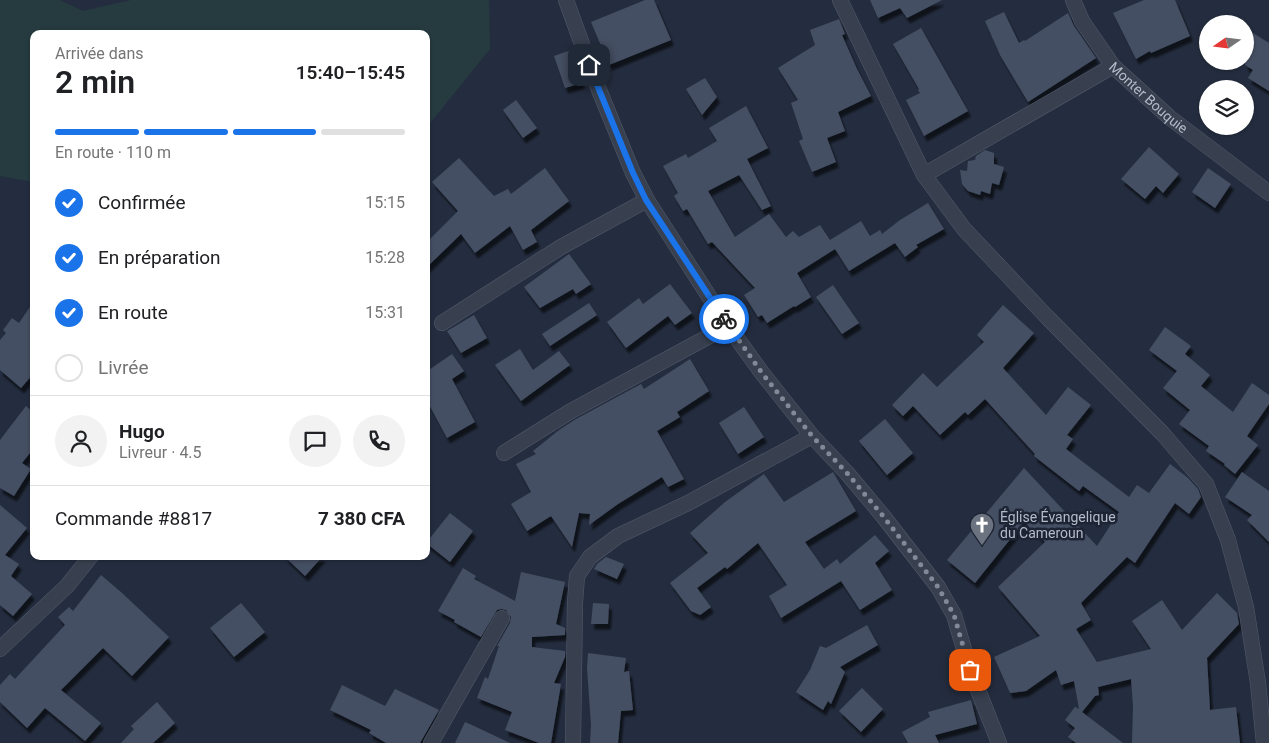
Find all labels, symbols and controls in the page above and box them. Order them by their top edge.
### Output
north arrow [1199,15,1254,70]
map controls [1199,15,1254,135]
text: Arrivée dans [55,44,144,63]
pin [568,44,610,86]
icon: home [575,51,603,79]
street label: Monter Bouquie [1106,59,1191,136]
text: 15:40–15:45 [296,61,405,84]
text: 2 min [55,63,135,101]
button: layers [1199,80,1254,135]
text: En route · 110 m [55,143,171,162]
icon: check [55,189,83,217]
text: Confirmée [98,191,185,214]
text: 15:15 [365,193,405,212]
icon: check [55,244,83,272]
text: En préparation [98,246,221,269]
text: 15:28 [365,248,405,267]
courier [699,294,749,344]
icon: check [55,299,83,327]
text: En route [98,301,168,324]
text: 15:31 [365,303,405,322]
icon: bike [710,305,738,333]
text: Livrée [98,356,148,379]
button: person [55,415,107,467]
button: chat [289,415,341,467]
button: phone [353,415,405,467]
text: Hugo [119,420,165,443]
text: Livreur · 4.5 [119,443,202,462]
text: Commande #8817 [55,507,212,530]
text: 7 380 CFA [318,507,405,530]
place label: Église Évangelique du Cameroun [1000,508,1116,541]
church icon: Église Évangelique du Cameroun [969,512,995,546]
pin [949,649,991,691]
icon: bag [956,656,984,684]

